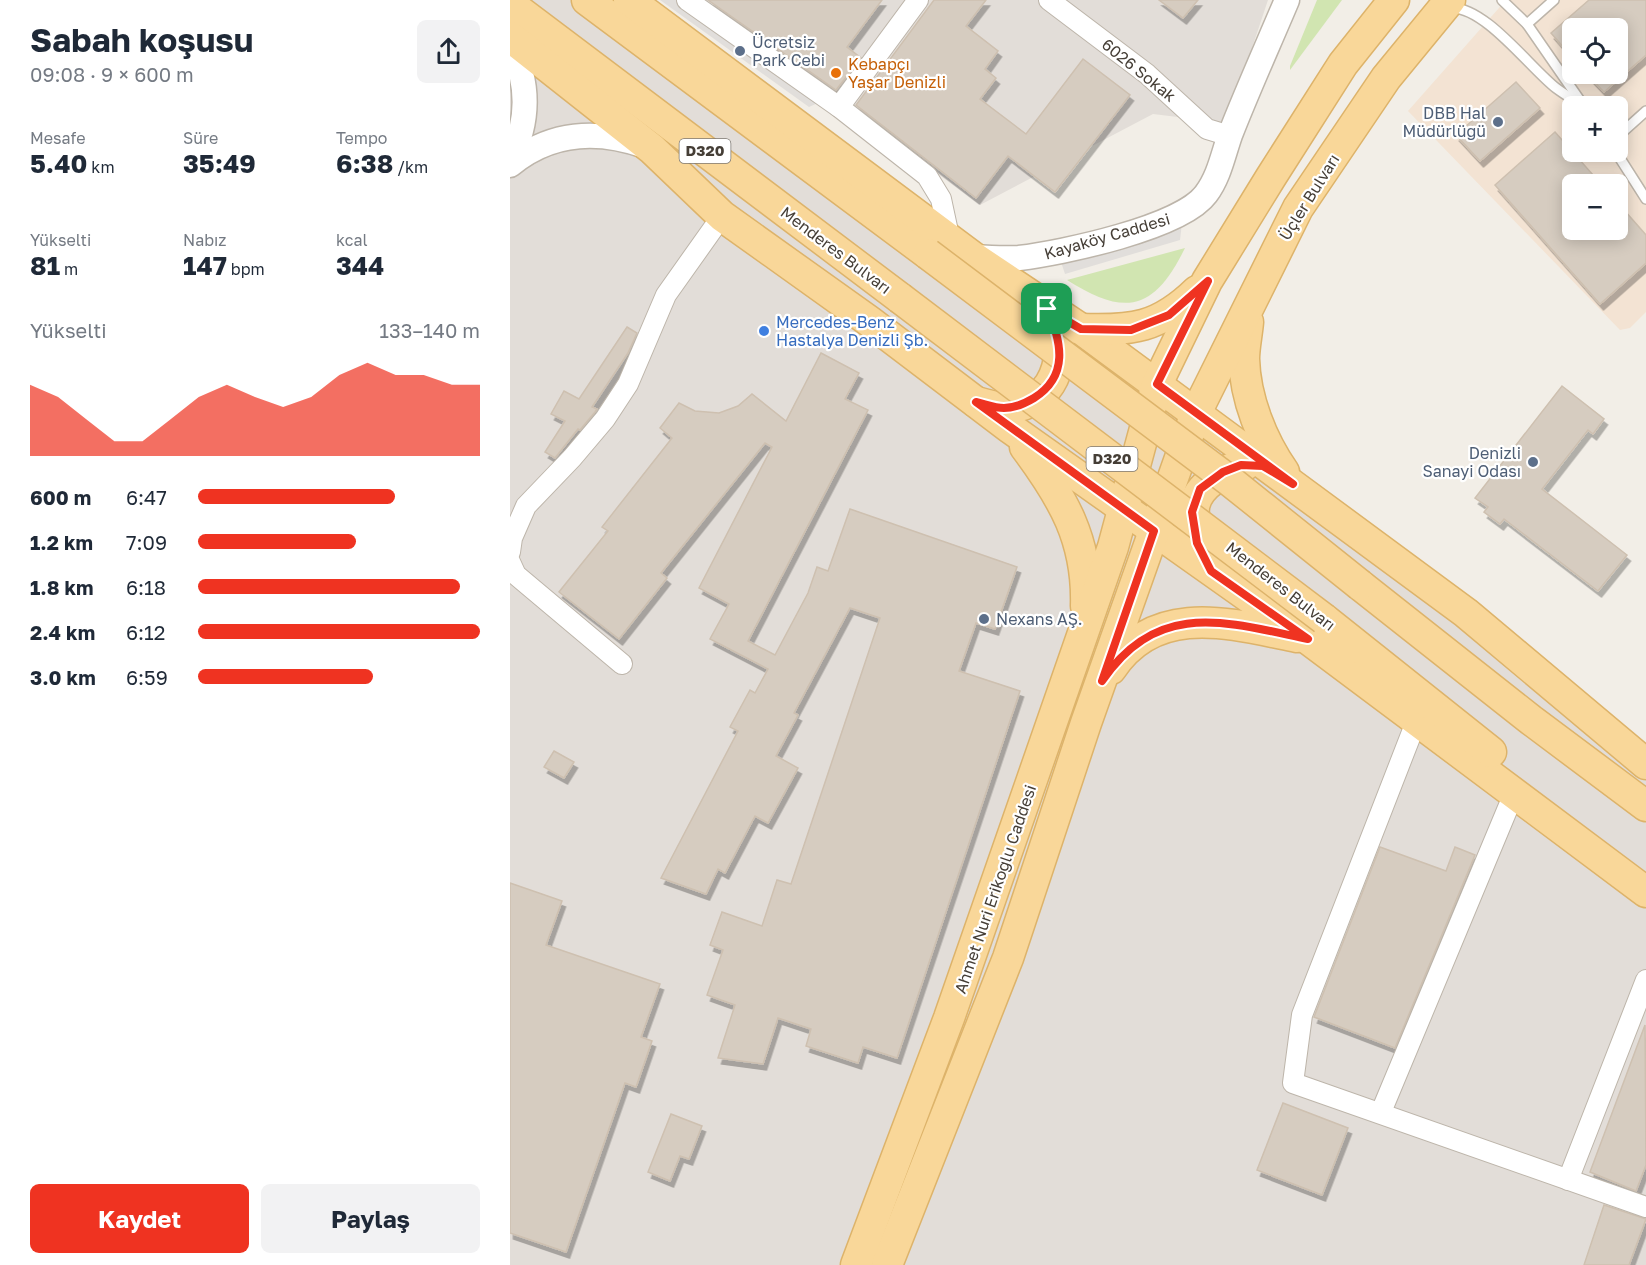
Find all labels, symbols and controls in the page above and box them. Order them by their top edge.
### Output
map controls [1562,18,1628,240]
button: locate [1562,18,1628,84]
text: Sabah koşusu [30,20,253,59]
button: share [417,20,480,83]
place label: Ücretsiz Park Cebi [752,32,825,70]
street label: 6026 Sokak [1098,34,1180,106]
marker: Ücretsiz Park Cebi [733,44,747,58]
place label: Kebapçı Yaşar Denizli [848,54,946,92]
text: 09:08 · 9 × 600 m [30,62,194,86]
marker: Kebapçı Yaşar Denizli [829,66,843,80]
button: + [1562,96,1628,162]
place label: DBB Hal Müdürlüğü [1402,103,1486,141]
marker: DBB Hal Müdürlüğü [1491,115,1505,129]
text: Mesafe [30,128,86,148]
text: Süre [183,128,218,148]
text: Tempo [336,128,387,148]
road number: D320 [680,139,730,163]
text: 5.40 [30,148,87,179]
text: 35:49 [183,148,256,179]
text: 6:38 [336,148,393,179]
street label: Üçler Bulvarı [1275,150,1343,244]
text: km [87,157,115,177]
text: /km [393,157,428,177]
button: − [1562,174,1628,240]
street label: Menderes Bulvarı [777,202,895,298]
street label: Kayaköy Caddesi [1042,209,1172,263]
text: Yükselti [30,230,91,250]
text: Nabız [183,230,227,250]
text: kcal [336,230,368,250]
text: 81 [30,250,60,281]
text: 147 [183,250,227,281]
text: 344 [336,250,384,281]
text: m [60,259,78,279]
text: bpm [227,259,265,279]
pin [1021,283,1072,334]
icon: arrive [1030,292,1063,325]
place label: Mercedes-Benz Hastalya Denizli Şb. [776,312,928,350]
text: Yükselti [30,318,107,342]
text: 133–140 m [379,318,480,342]
marker: Mercedes-Benz Hastalya Denizli Şb. [757,324,771,338]
place label: Denizli Sanayi Odası [1422,443,1521,481]
road number: D320 [1086,447,1138,471]
marker: Denizli Sanayi Odası [1526,455,1540,469]
text: 600 m [30,485,91,509]
text: 6:47 [126,485,167,509]
text: 1.2 km [30,530,93,554]
text: 7:09 [126,530,167,554]
street label: Menderes Bulvarı [1222,537,1340,635]
text: 1.8 km [30,575,94,599]
text: 6:18 [126,575,166,599]
place label: Nexans AŞ. [996,609,1083,629]
marker: Nexans AŞ. [977,612,991,626]
text: 2.4 km [30,620,95,644]
text: 6:12 [126,620,165,644]
text: 3.0 km [30,665,96,689]
text: 6:59 [126,665,168,689]
street label: Ahmet Nuri Erikoğlu Caddesi [950,782,1040,996]
button: Kaydet [30,1184,249,1253]
button: Paylaş [261,1184,480,1253]

